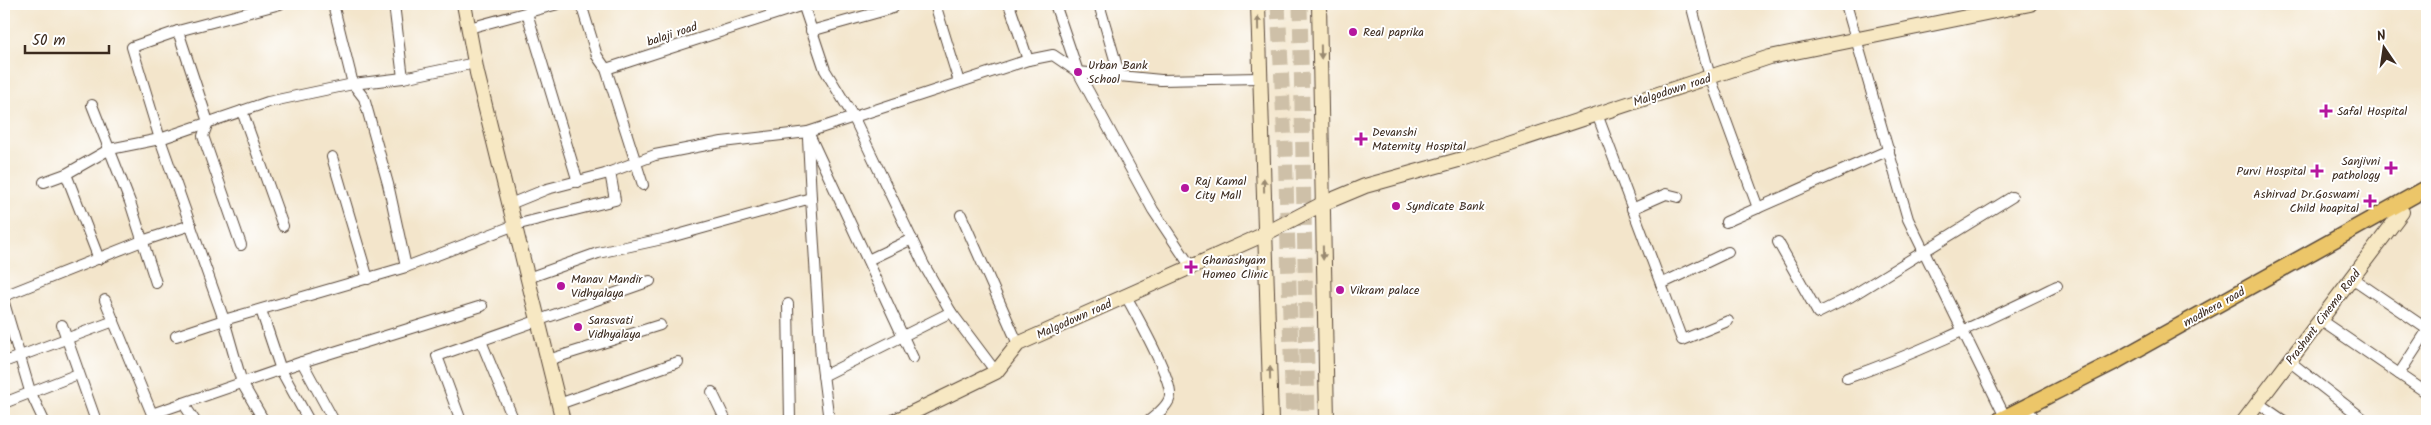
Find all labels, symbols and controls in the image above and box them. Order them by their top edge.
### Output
one-way arrow [1254,15,1262,31]
street label: balaji road [644,17,701,52]
scale bar [25,22,109,54]
north arrow [2358,22,2408,72]
place label: Real paprika [1363,23,1424,42]
text: N [2375,25,2388,48]
marker: Real paprika [1347,26,1359,38]
text: 50 m [32,29,66,53]
one-way arrow [1317,45,1325,61]
place label: Urban Bank School [1088,56,1148,89]
marker: Urban Bank School [1072,66,1084,78]
street label: Malgodown road [1631,69,1715,112]
place label: Safal Hospital [2337,102,2407,121]
marker: Safal Hospital [2319,104,2333,118]
place label: Devanshi Maternity Hospital [1372,123,1466,156]
marker: Devanshi Maternity Hospital [1354,132,1368,146]
place label: Sanjivni pathology [2331,152,2381,185]
marker: Sanjivni pathology [2384,161,2398,175]
place label: Purvi Hospital [2237,162,2306,181]
marker: Purvi Hospital [2310,164,2324,178]
place label: Raj Kamal City Mall [1195,172,1246,205]
one-way arrow [1260,177,1268,193]
marker: Raj Kamal City Mall [1179,182,1191,194]
place label: Ashirvad Dr.Goswami Child hoapital [2253,185,2360,218]
marker: Ashirvad Dr.Goswami Child hoapital [2363,194,2377,208]
place label: Syndicate Bank [1406,197,1485,216]
marker: Syndicate Bank [1390,200,1402,212]
one-way arrow [1319,245,1327,261]
place label: Ghanashyam Homeo Clinic [1202,251,1268,284]
marker: Ghanashyam Homeo Clinic [1184,260,1198,274]
street label: Prashant Cinema Road [2281,265,2366,369]
place label: Manav Mandir Vidhyalaya [571,270,643,303]
marker: Manav Mandir Vidhyalaya [555,280,567,292]
place label: Vikram palace [1350,281,1420,300]
street label: modhera road [2180,282,2250,332]
marker: Vikram palace [1334,284,1346,296]
street label: Malgodown road [1033,294,1116,345]
place label: Sarasvati Vidhyalaya [588,311,641,344]
marker: Sarasvati Vidhyalaya [572,321,584,333]
one-way arrow [1266,364,1274,380]

